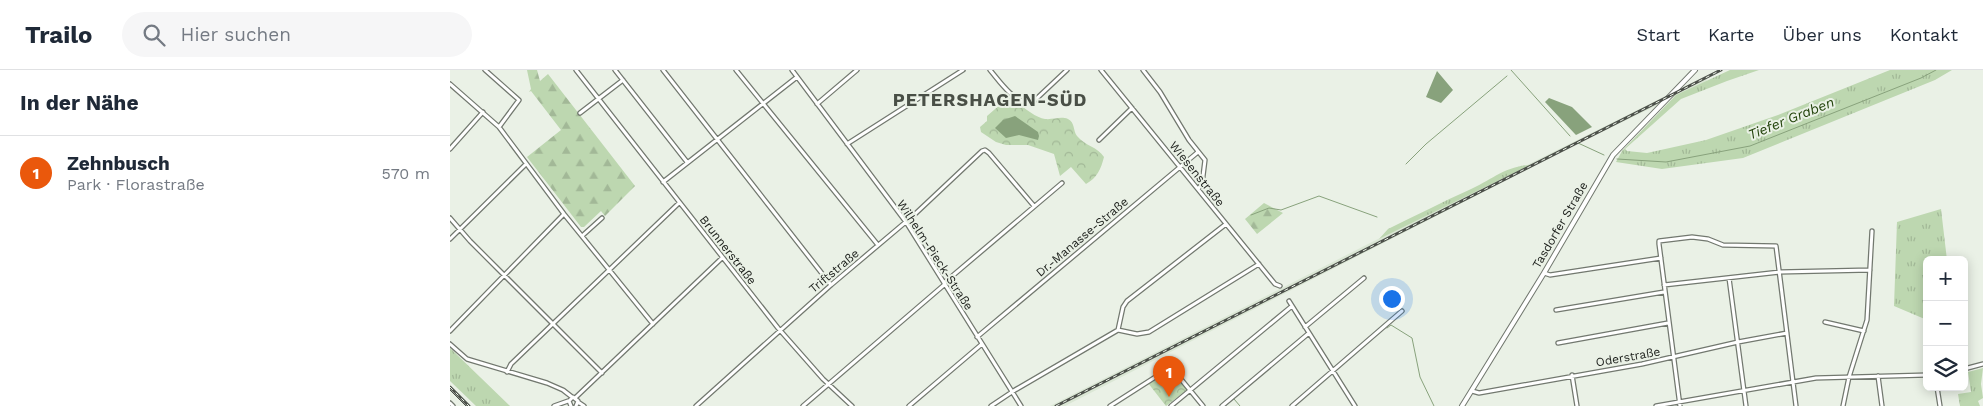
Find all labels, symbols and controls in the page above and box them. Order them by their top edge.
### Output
search box [122,12,472,57]
text: Trailo [25,21,92,49]
icon: search [140,21,168,49]
text: Hier suchen [180,23,291,46]
text: Start [1636,24,1680,45]
text: Karte [1708,24,1755,45]
text: Über uns [1783,24,1862,45]
text: Kontakt [1890,24,1958,45]
district label: PETERSHAGEN-SÜD [893,89,1087,110]
text: In der Nähe [20,90,139,115]
water label: Tiefer Graben [1746,93,1836,143]
street label: Wiesenstraße [1167,139,1228,209]
text: Zehnbusch [67,152,170,175]
text: 1 [33,164,39,183]
text: 570 m [381,164,430,183]
text: Park · Florastraße [67,175,205,194]
street label: Tasdorfer Straße [1530,179,1590,271]
street label: Dr.-Manasse-Straße [1033,194,1131,280]
street label: Wilhelm-Pieck-Straße [894,197,976,313]
street label: Brunnerstraße [697,213,759,287]
street label: Triftstraße [806,246,862,296]
map controls [1923,256,1968,391]
button: + [1923,256,1968,301]
your location [1379,286,1405,312]
button: − [1923,301,1968,346]
street label: Oderstraße [1595,344,1661,370]
button: layers [1923,346,1968,391]
pin: 1 [1153,356,1185,397]

